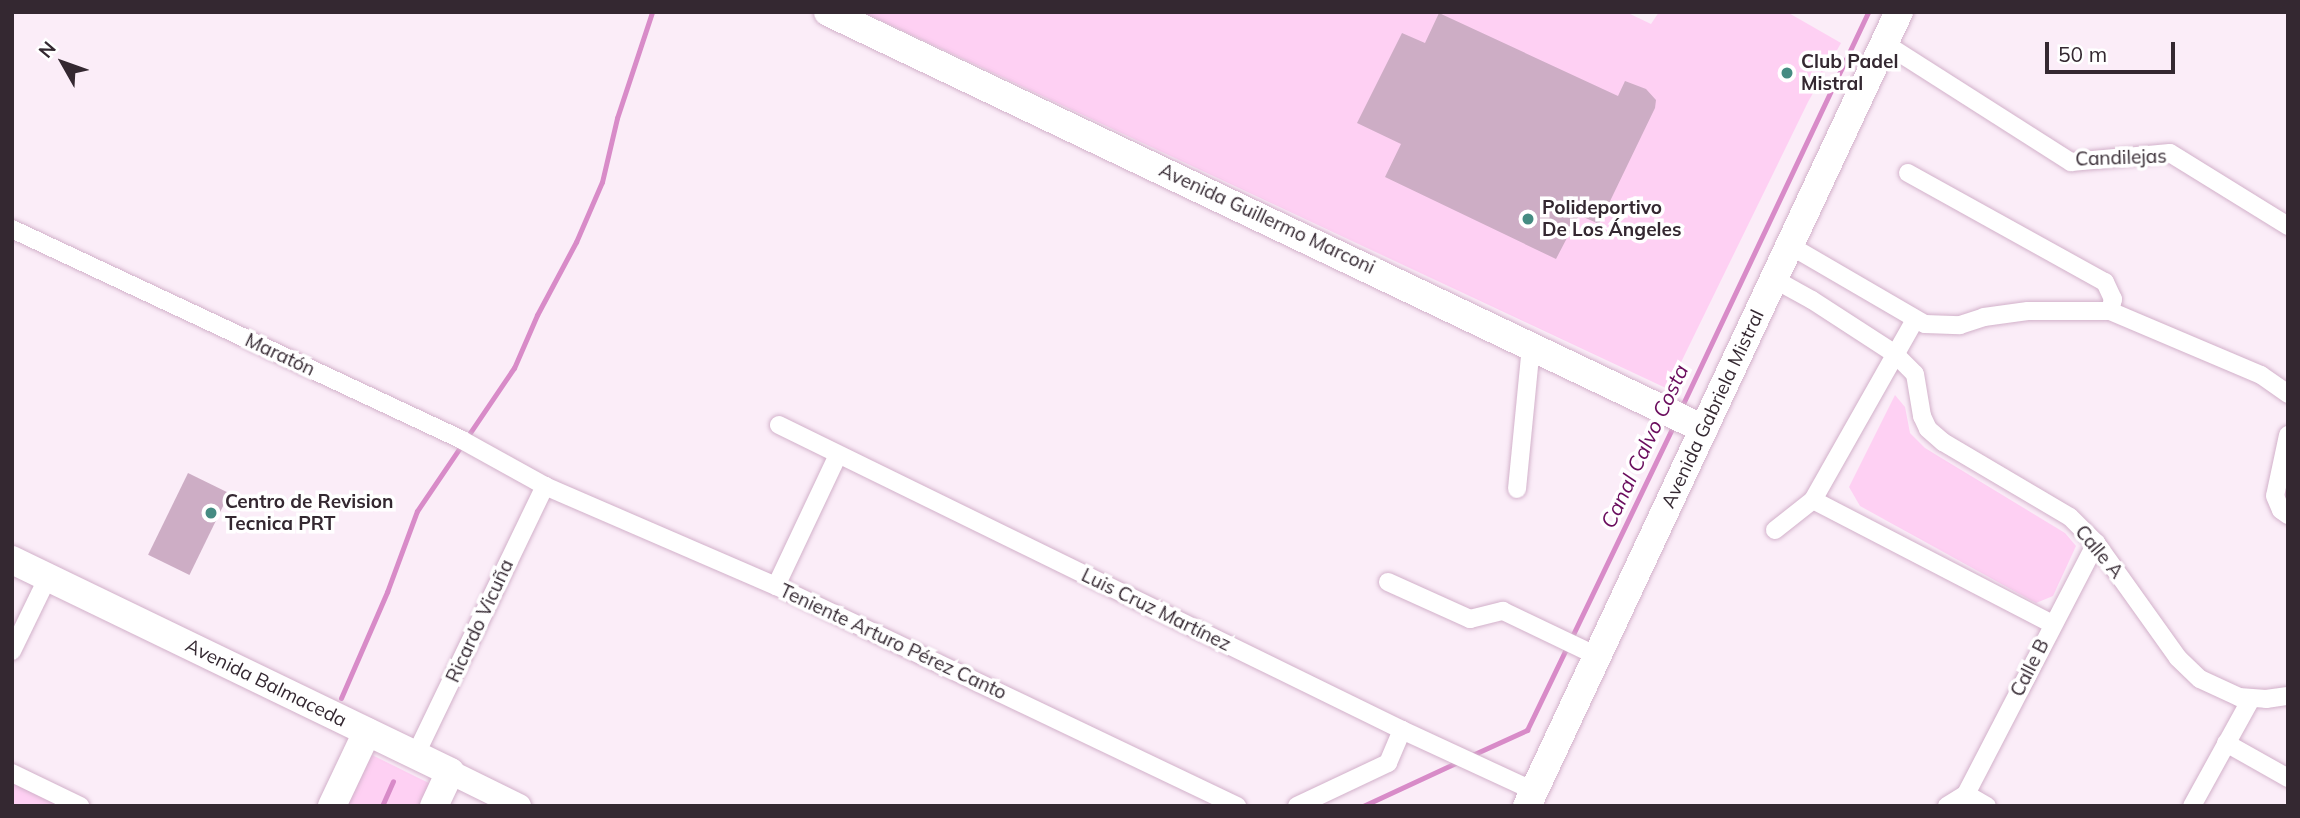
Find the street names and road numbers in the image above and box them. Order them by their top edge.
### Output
street label: Candilejas [2075,145,2167,171]
street label: Avenida Guillermo Marconi [1155,159,1379,279]
street label: Avenida Gabriela Mistral [1657,306,1769,512]
street label: Maratón [241,329,319,381]
street label: Calle A [2070,521,2128,583]
street label: Ricardo Vicuña [442,556,518,686]
street label: Luis Cruz Martínez [1078,564,1234,656]
street label: Teniente Arturo Pérez Canto [776,579,1010,705]
street label: Avenida Balmaceda [182,634,350,732]
street label: Calle B [2006,635,2054,701]

